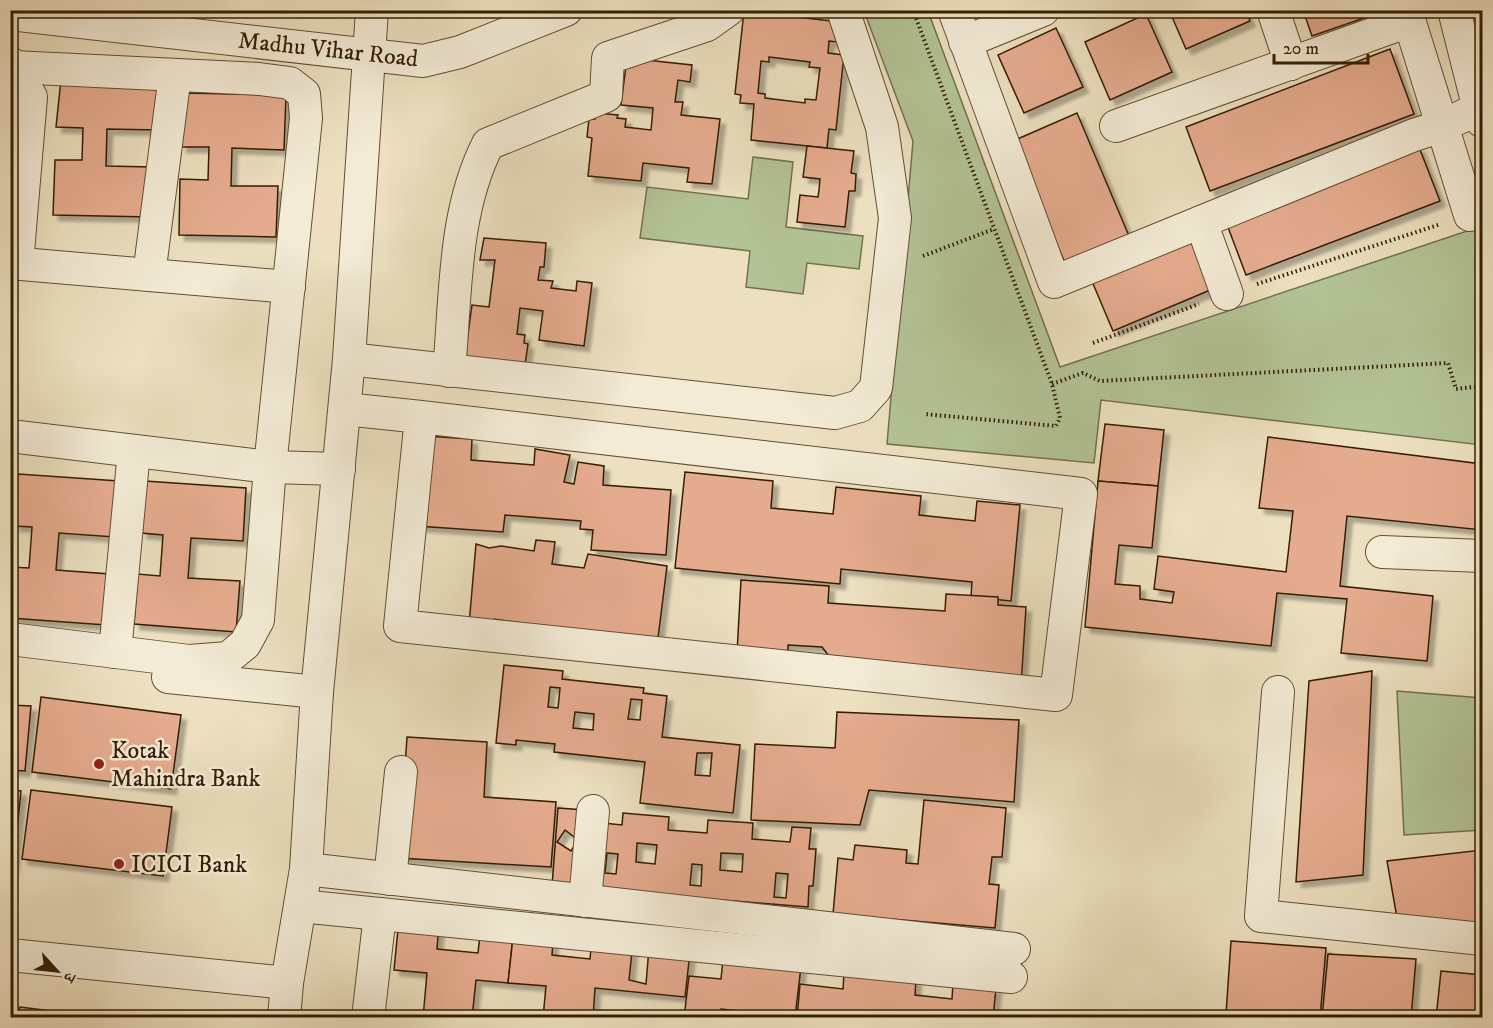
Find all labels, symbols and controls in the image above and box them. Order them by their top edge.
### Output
street label: Madhu Vihar Road [236,26,420,74]
scale bar [1274,27,1368,65]
text: 20 m [1283,38,1319,60]
place label: Kotak Mahindra Bank [111,736,261,794]
marker: Kotak Mahindra Bank [92,757,106,771]
place label: ICICI Bank [131,850,247,880]
marker: ICICI Bank [112,857,126,871]
north arrow [27,941,87,1001]
text: उ [58,968,81,987]

